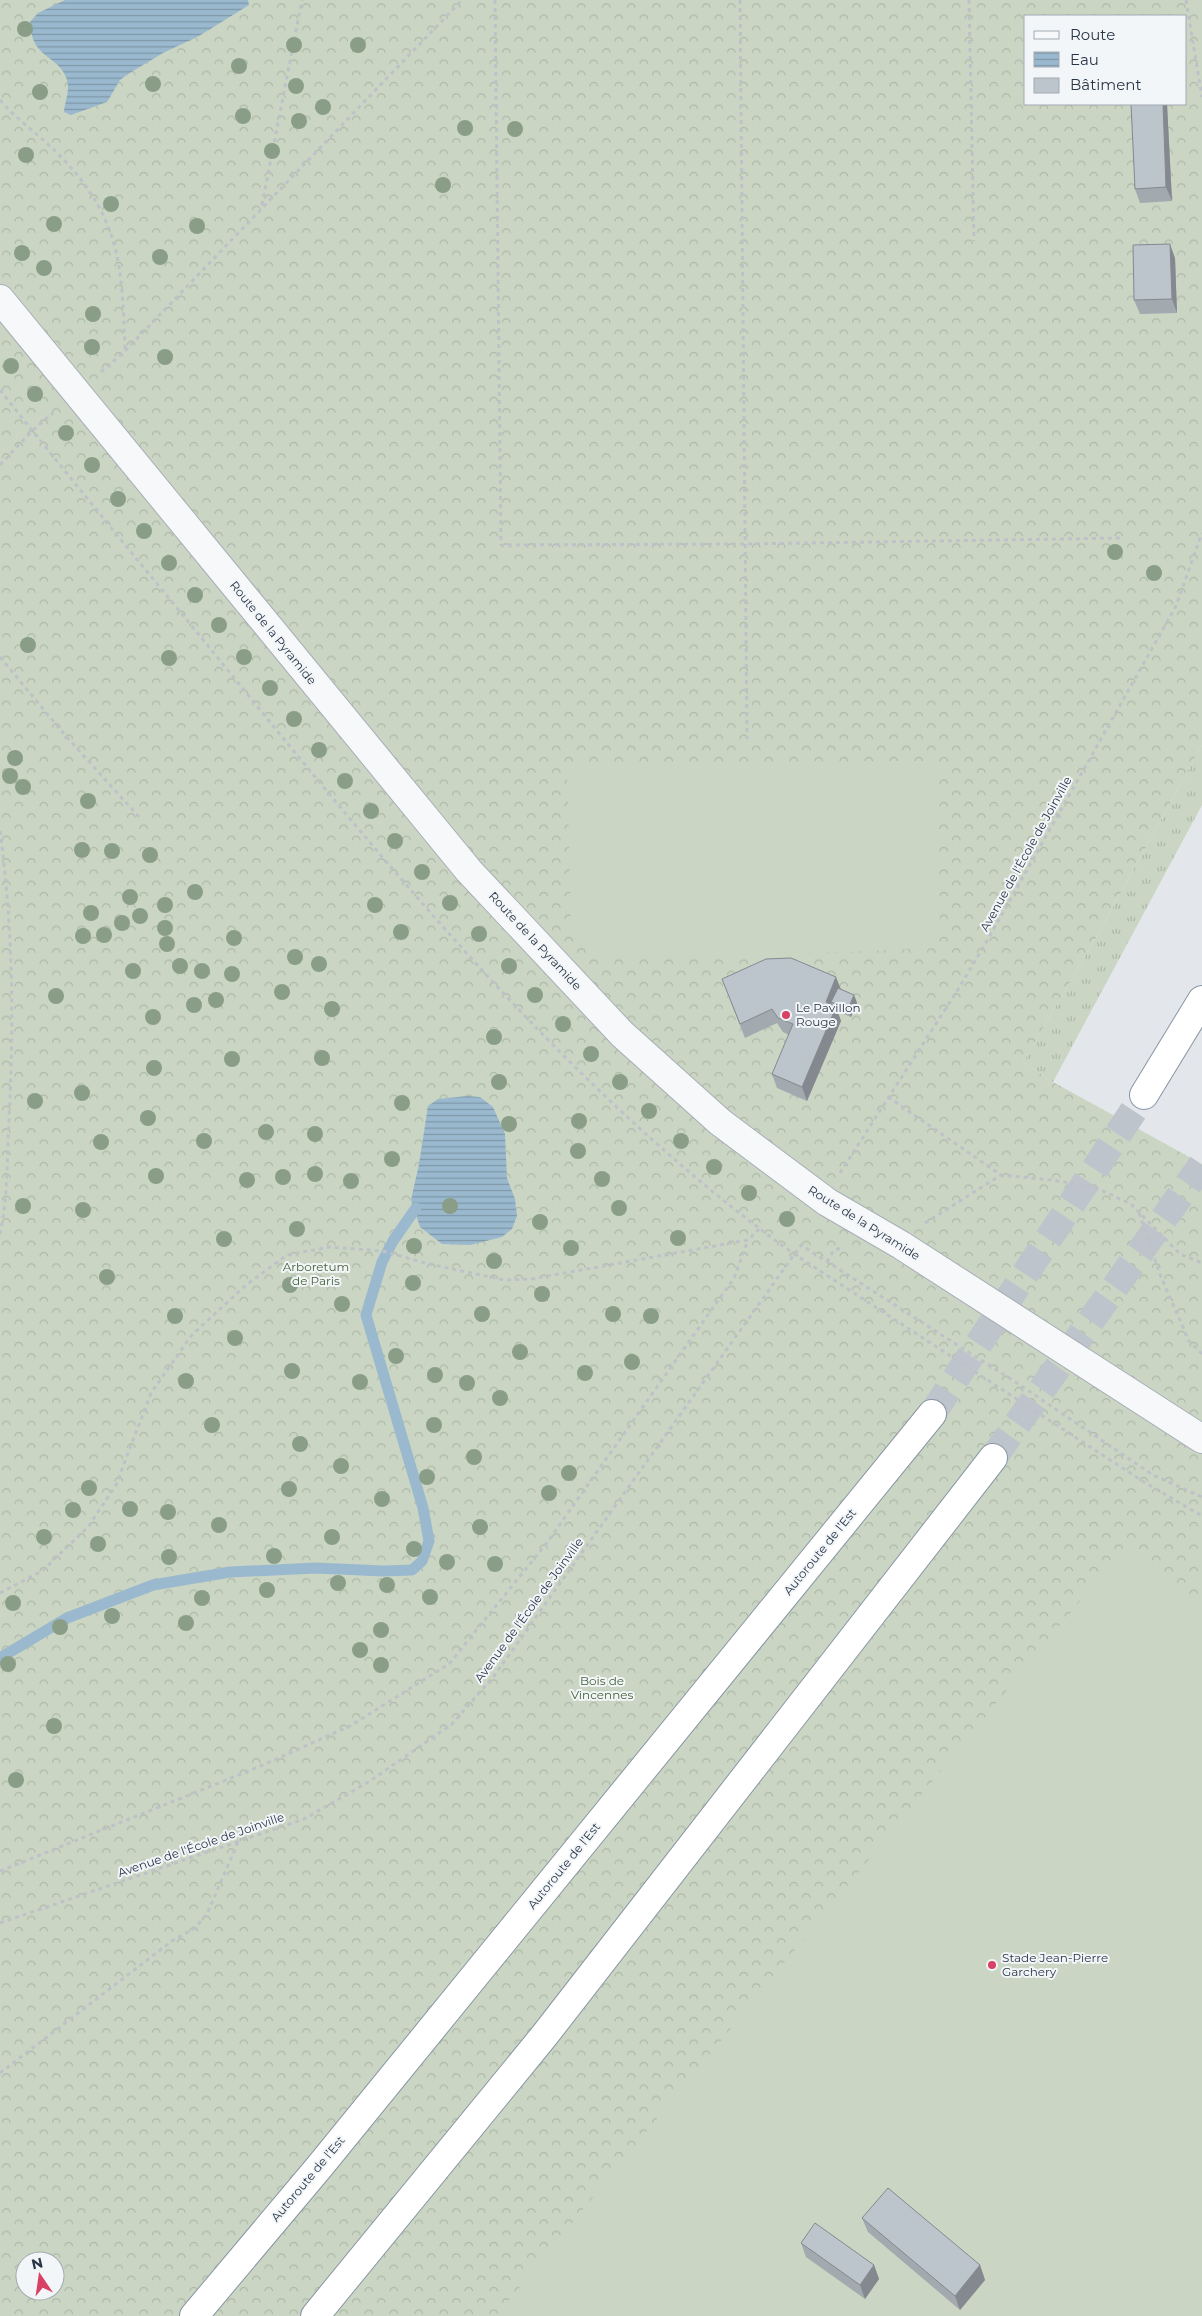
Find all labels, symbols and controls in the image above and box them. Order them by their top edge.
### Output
legend [1024,15,1187,105]
text: Route [1070,25,1115,44]
text: Eau [1070,50,1099,69]
text: Bâtiment [1070,75,1142,94]
street label: Route de la Pyramide [227,578,320,688]
street label: Avenue de l'École de Joinville [977,774,1075,934]
street label: Route de la Pyramide [486,888,585,993]
place label: Le Pavillon Rouge [796,1000,861,1029]
marker: Le Pavillon Rouge [780,1009,792,1021]
street label: Route de la Pyramide [806,1182,923,1263]
park label: Arboretum de Paris [283,1259,349,1288]
street label: Autoroute de l’Est [780,1505,859,1598]
street label: Avenue de l'École de Joinville [471,1534,586,1685]
park label: Bois de Vincennes [571,1673,634,1702]
street label: Avenue de l'École de Joinville [116,1809,286,1880]
street label: Autoroute de l’Est [524,1819,603,1912]
place label: Stade Jean-Pierre Garchery [1002,1950,1108,1979]
marker: Stade Jean-Pierre Garchery [986,1959,998,1971]
street label: Autoroute de l’Est [267,2133,348,2224]
north arrow [15,2251,65,2301]
text: N [30,2253,45,2273]

